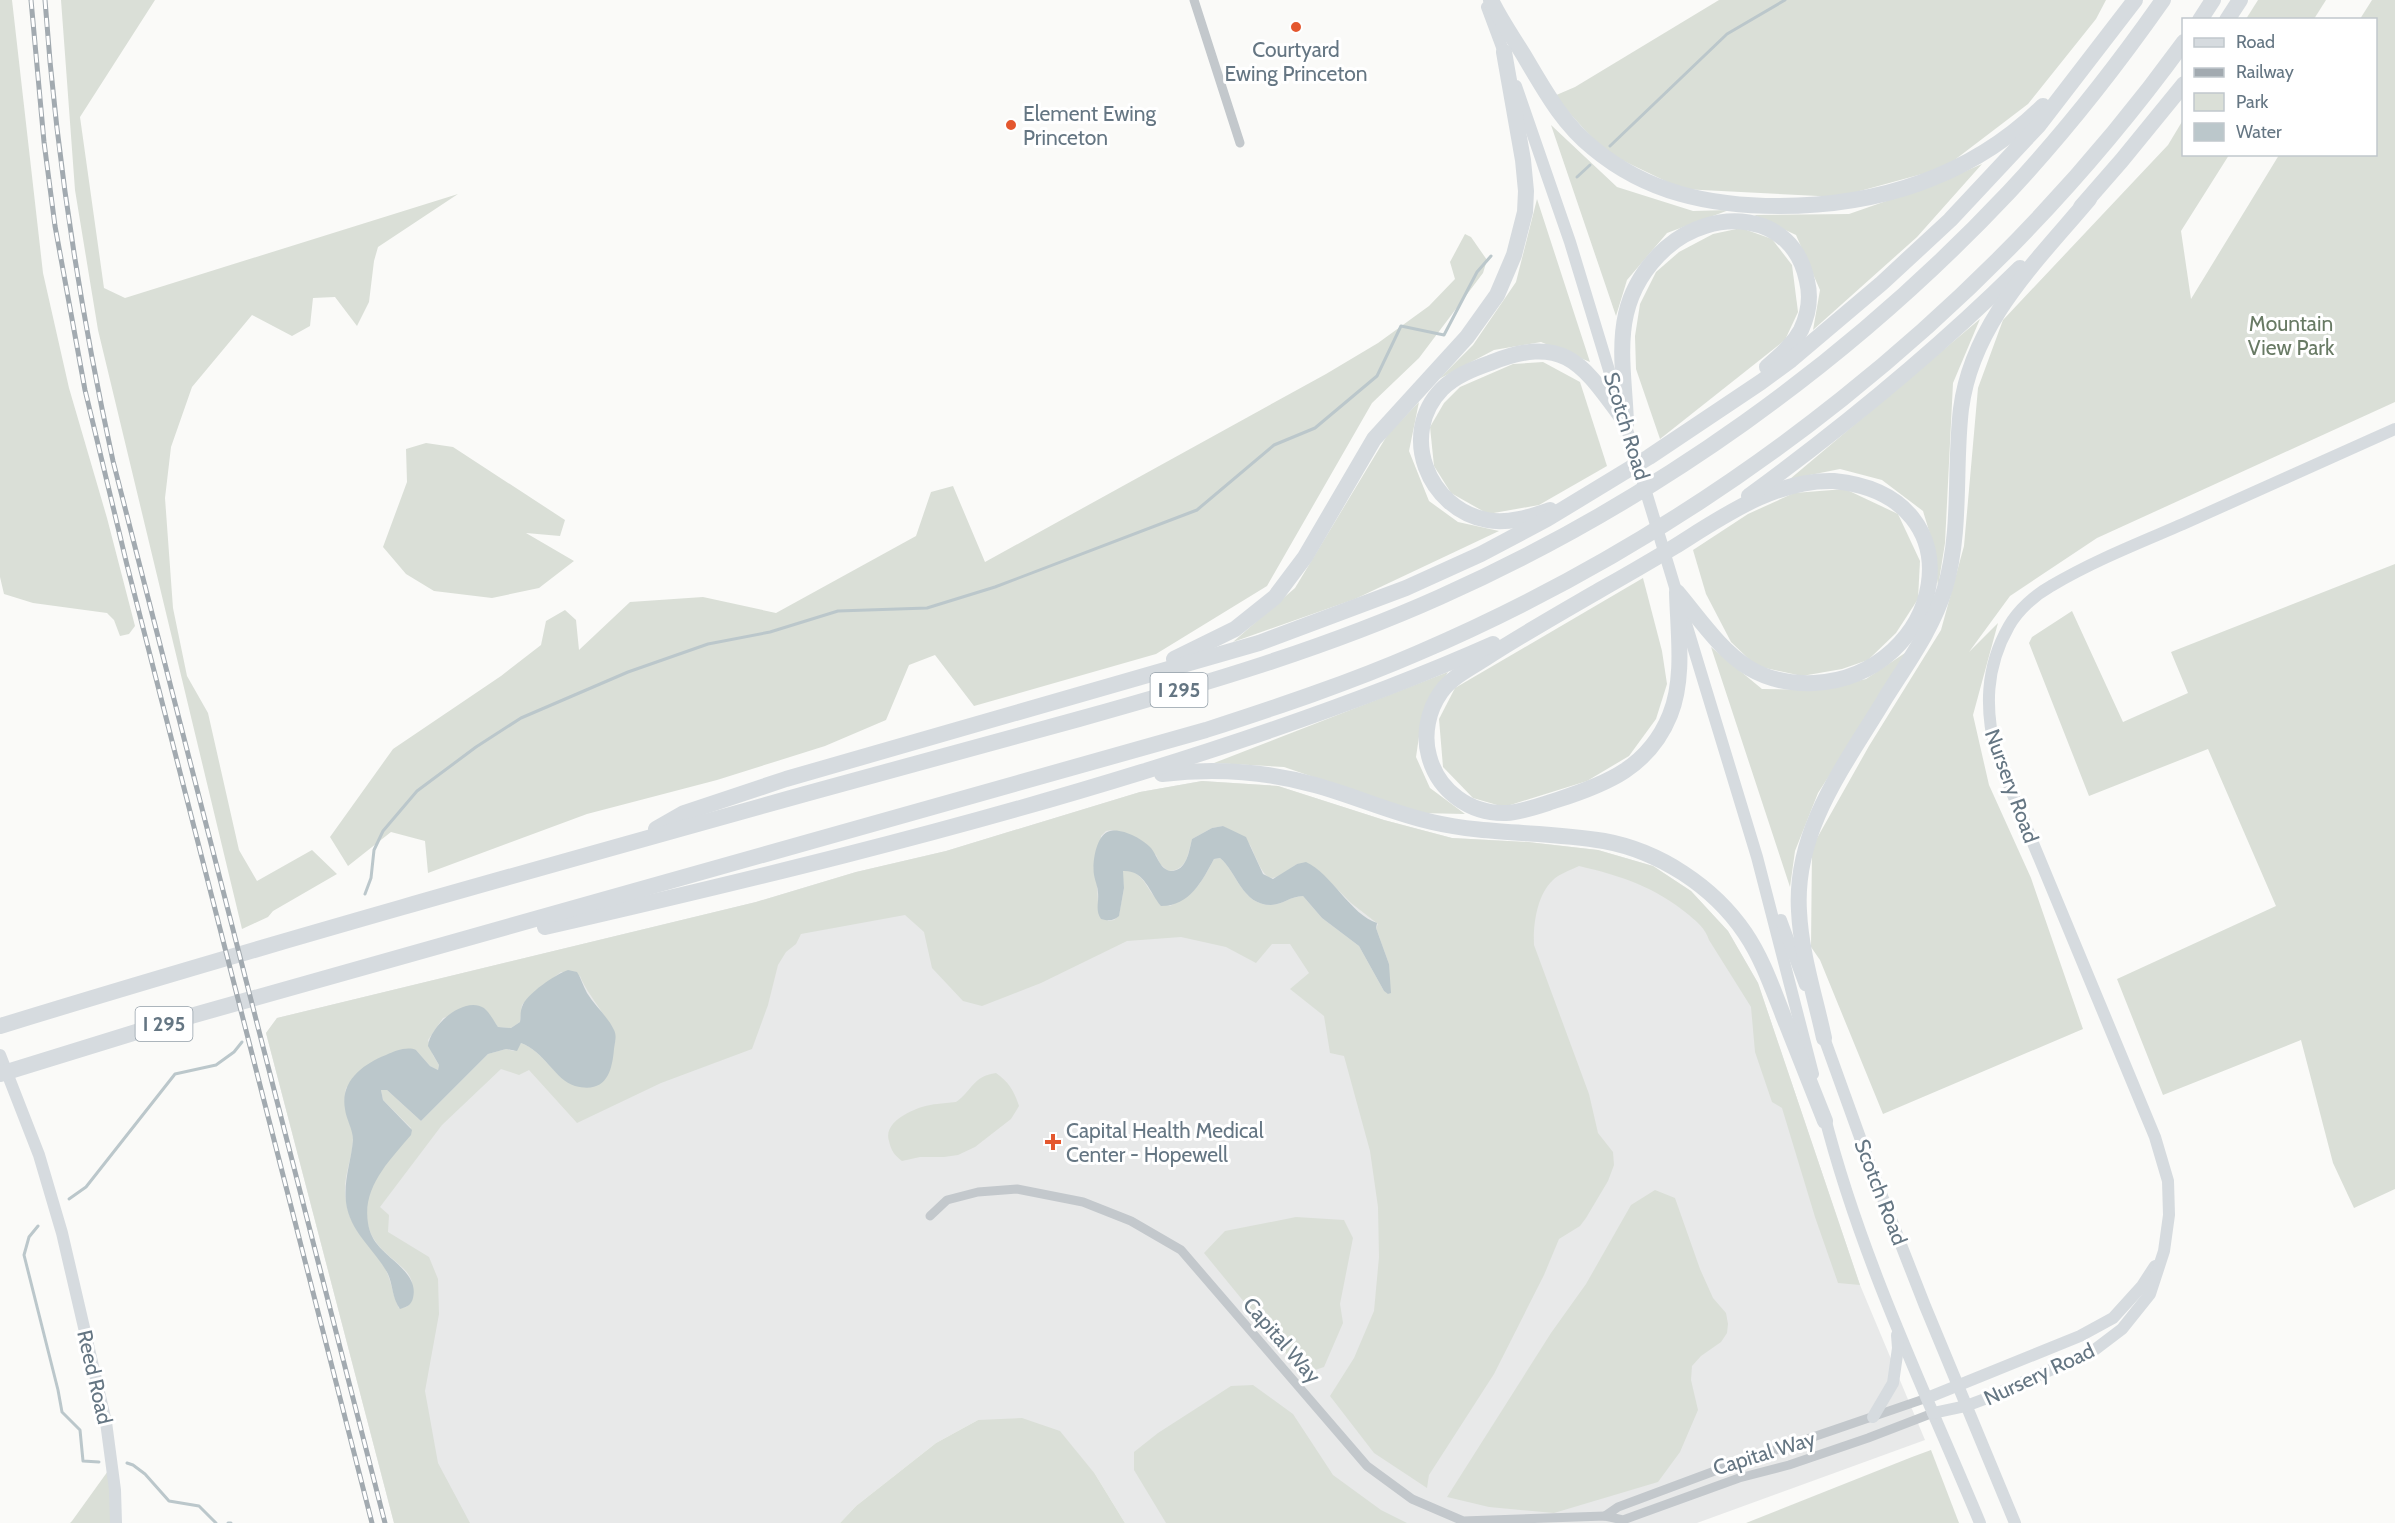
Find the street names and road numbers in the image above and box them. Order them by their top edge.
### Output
street label: Scotch Road [1599,369,1655,483]
road number: I 295 [1150,673,1208,707]
street label: Nursery Road [1980,726,2044,846]
road number: I 295 [136,1007,192,1041]
street label: Scotch Road [1849,1136,1913,1248]
street label: Capital Way [1238,1292,1326,1388]
street label: Reed Road [72,1328,118,1426]
street label: Nursery Road [1980,1337,2098,1411]
street label: Capital Way [1710,1426,1818,1480]

